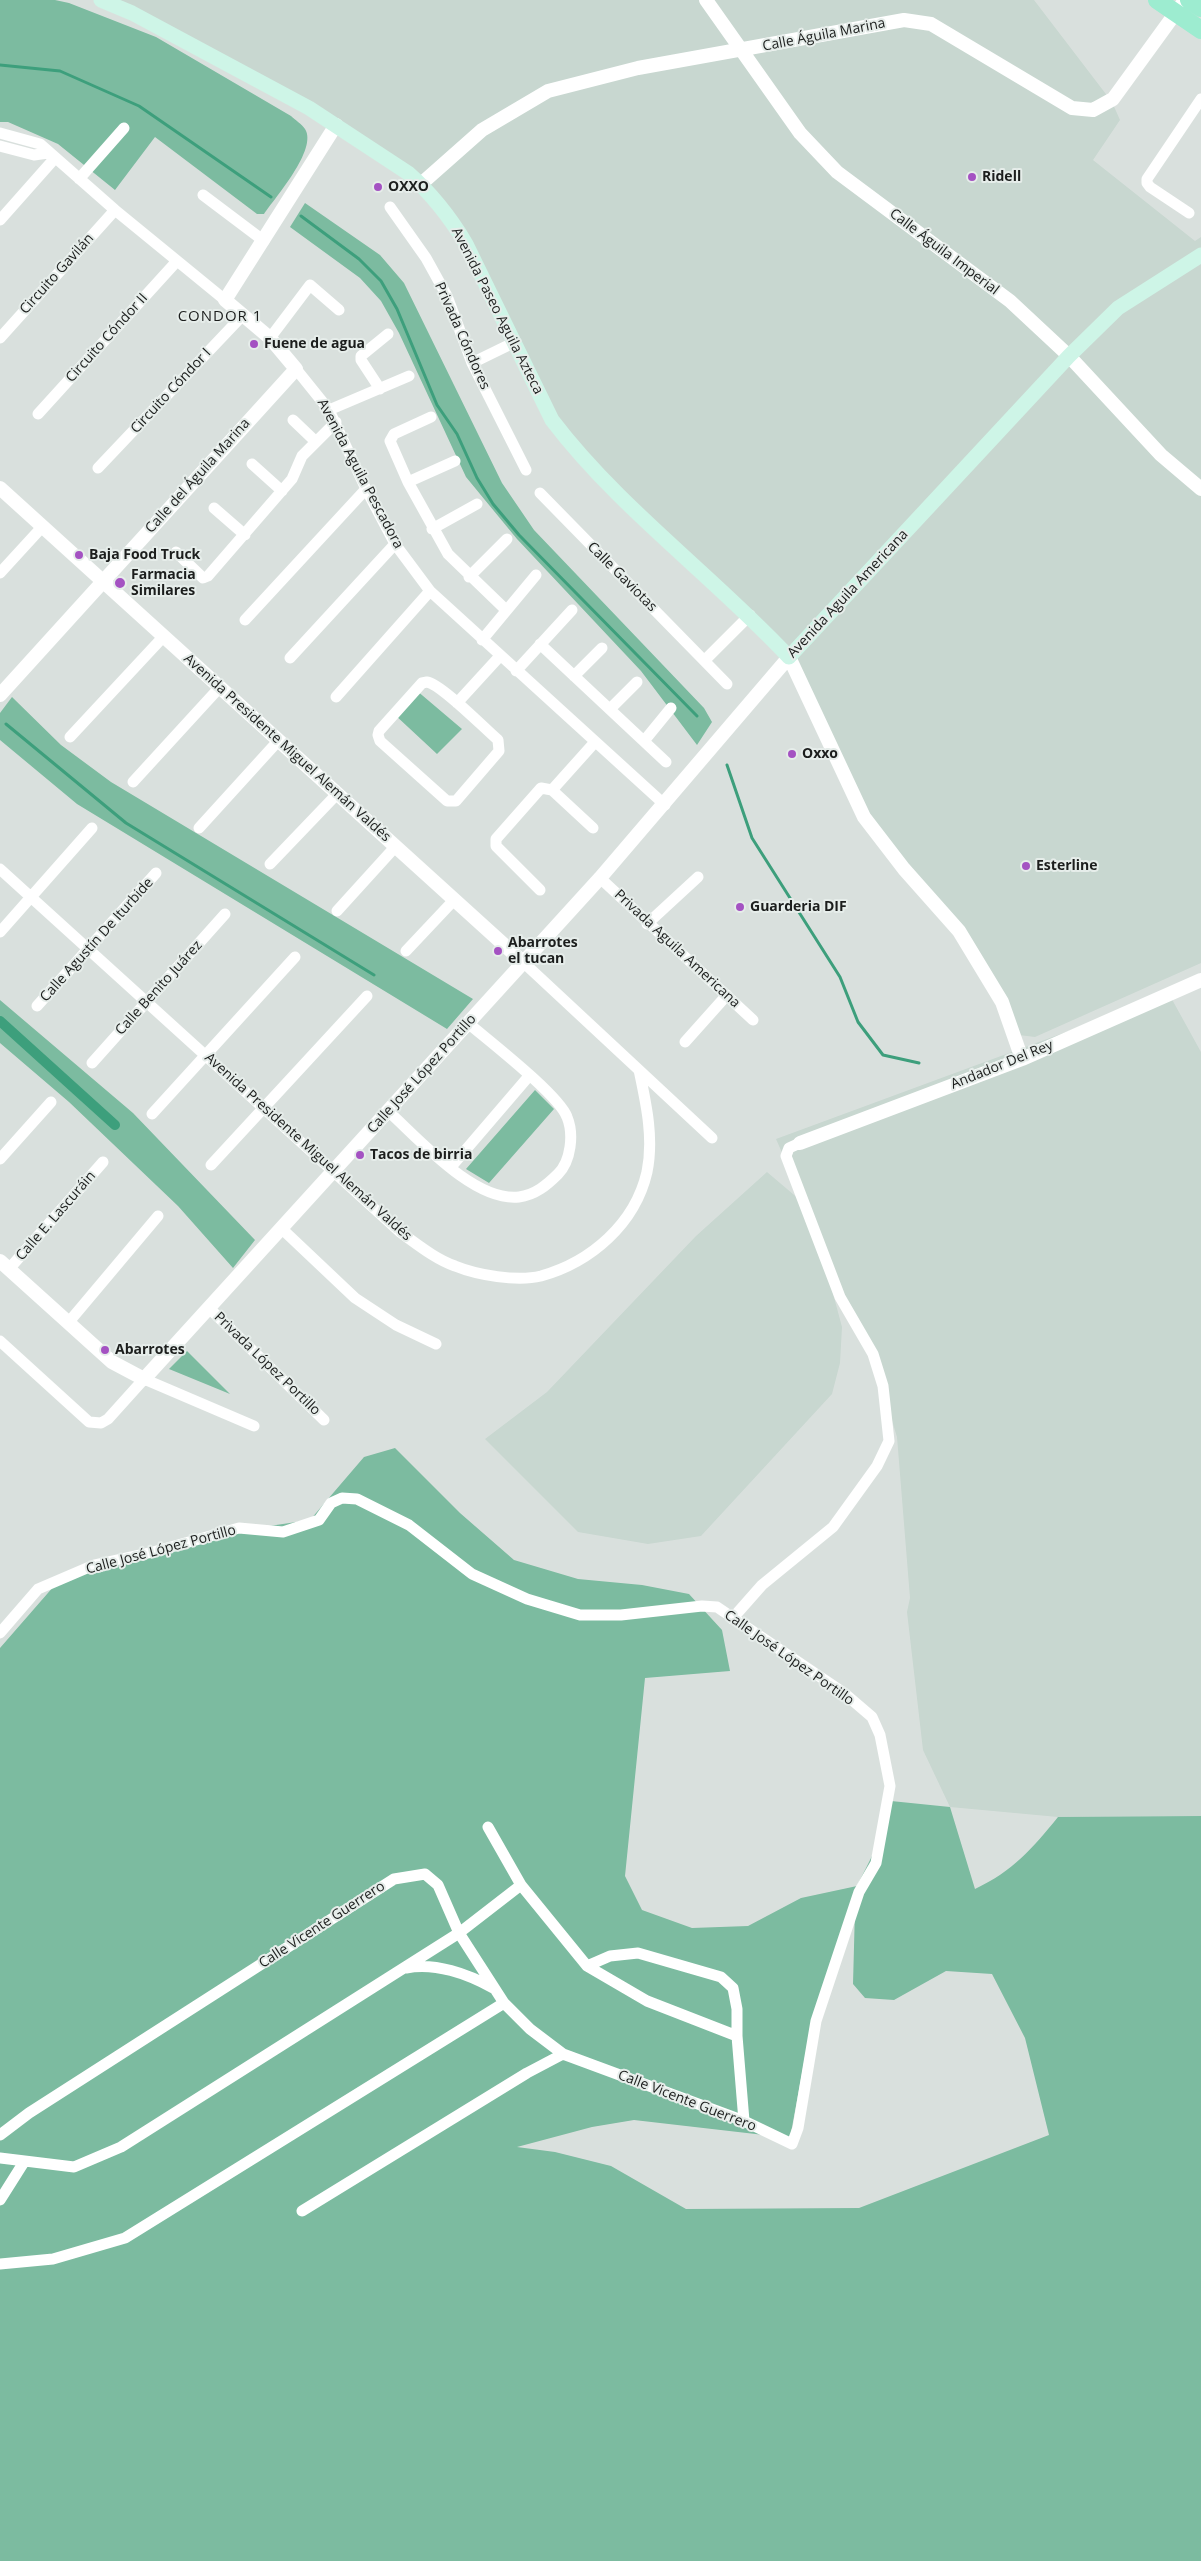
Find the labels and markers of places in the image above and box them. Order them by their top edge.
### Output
place label: Ridell [982,169,1021,185]
marker: Ridell [966,171,978,183]
place label: OXXO [388,179,429,195]
marker: OXXO [372,181,384,193]
place label: Fuene de agua [264,336,365,352]
marker: Fuene de agua [248,338,260,350]
place label: Baja Food Truck [89,547,200,563]
marker: Baja Food Truck [73,549,85,561]
place label: Farmacia Similares [131,567,196,600]
marker: Farmacia Similares [113,576,127,590]
place label: Oxxo [802,746,838,762]
marker: Oxxo [786,748,798,760]
place label: Esterline [1036,858,1098,874]
marker: Esterline [1020,860,1032,872]
place label: Guarderia DIF [750,899,847,915]
marker: Guarderia DIF [734,901,746,913]
place label: Abarrotes el tucan [508,935,578,968]
marker: Abarrotes el tucan [492,945,504,957]
place label: Tacos de birria [370,1147,472,1163]
marker: Tacos de birria [354,1149,366,1161]
place label: Abarrotes [115,1342,185,1358]
marker: Abarrotes [99,1344,111,1356]

